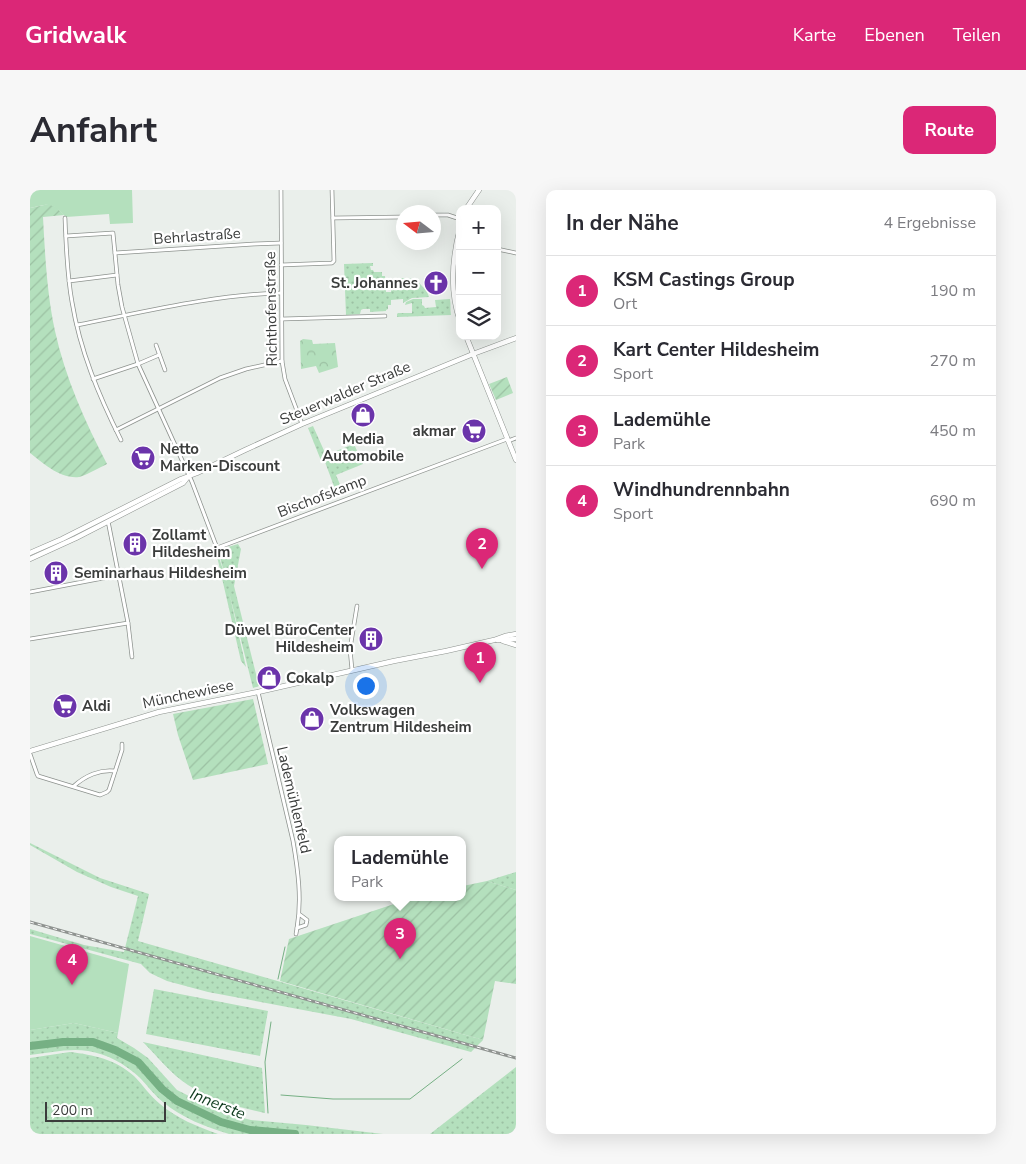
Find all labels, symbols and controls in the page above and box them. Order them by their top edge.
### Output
text: Gridwalk [25,19,126,51]
text: Karte [793,23,836,47]
text: Ebenen [864,23,925,47]
text: Teilen [953,23,1001,47]
button: Route [903,106,996,154]
text: Anfahrt [30,107,157,154]
north arrow [396,205,441,250]
map controls [456,205,501,340]
button: + [456,205,501,250]
text: In der Nähe [566,209,679,237]
text: 4 Ergebnisse [883,212,976,234]
street label: Behrlastraße [153,223,241,249]
button: − [456,250,501,295]
street label: Richthofenstraße [260,251,282,367]
text: KSM Castings Group [613,267,795,293]
church icon: St. Johannes [423,270,449,296]
place label: St. Johannes [331,273,418,293]
text: 1 [577,280,587,302]
text: 190 m [929,280,976,302]
text: Ort [613,293,637,315]
button: layers [456,295,501,340]
text: Kart Center Hildesheim [613,337,820,363]
text: 2 [577,350,587,372]
text: 270 m [929,350,976,372]
street label: Steuerwalder Straße [277,356,413,430]
text: Sport [613,363,653,385]
shop icon: Media Automobile [350,402,376,428]
text: Lademühle [613,407,711,433]
supermarket icon: akmar [461,418,487,444]
text: 3 [577,420,587,442]
text: 450 m [929,420,976,442]
place label: akmar [413,421,456,441]
place label: Media Automobile [322,429,404,466]
text: Park [613,433,645,455]
place label: Netto Marken-Discount [160,439,280,476]
supermarket icon: Netto Marken-Discount [130,445,156,471]
street label: Bischofskamp [275,470,370,522]
text: Windhundrennbahn [613,477,790,503]
text: 4 [577,490,587,512]
text: 690 m [929,490,976,512]
text: Sport [613,503,653,525]
place label: Zollamt Hildesheim [152,525,230,562]
pin: 2 [466,528,498,569]
building icon: Zollamt Hildesheim [122,531,148,557]
building icon: Seminarhaus Hildesheim [43,560,69,586]
place label: Seminarhaus Hildesheim [74,563,247,583]
place label: Düwel BüroCenter Hildesheim [225,620,354,657]
building icon: Düwel BüroCenter Hildesheim [358,626,384,652]
pin: 1 [464,642,496,683]
shop icon: Cokalp [256,665,282,691]
place label: Cokalp [286,668,334,688]
your location [353,673,379,699]
street label: Münchewiese [141,675,235,713]
supermarket icon: Aldi [52,693,78,719]
place label: Aldi [82,696,111,716]
place label: Volkswagen Zentrum Hildesheim [329,700,472,737]
shop icon: Volkswagen Zentrum Hildesheim [299,706,325,732]
street label: Lademühlenfeld [272,744,316,856]
popup [334,836,466,901]
text: Lademühle [351,845,449,871]
text: Park [351,871,383,893]
pin: 3 [384,918,416,959]
pin: 4 [56,944,88,985]
water label: Innerste [187,1083,249,1125]
scale bar [45,1099,166,1122]
text: 200 m [52,1101,93,1120]

